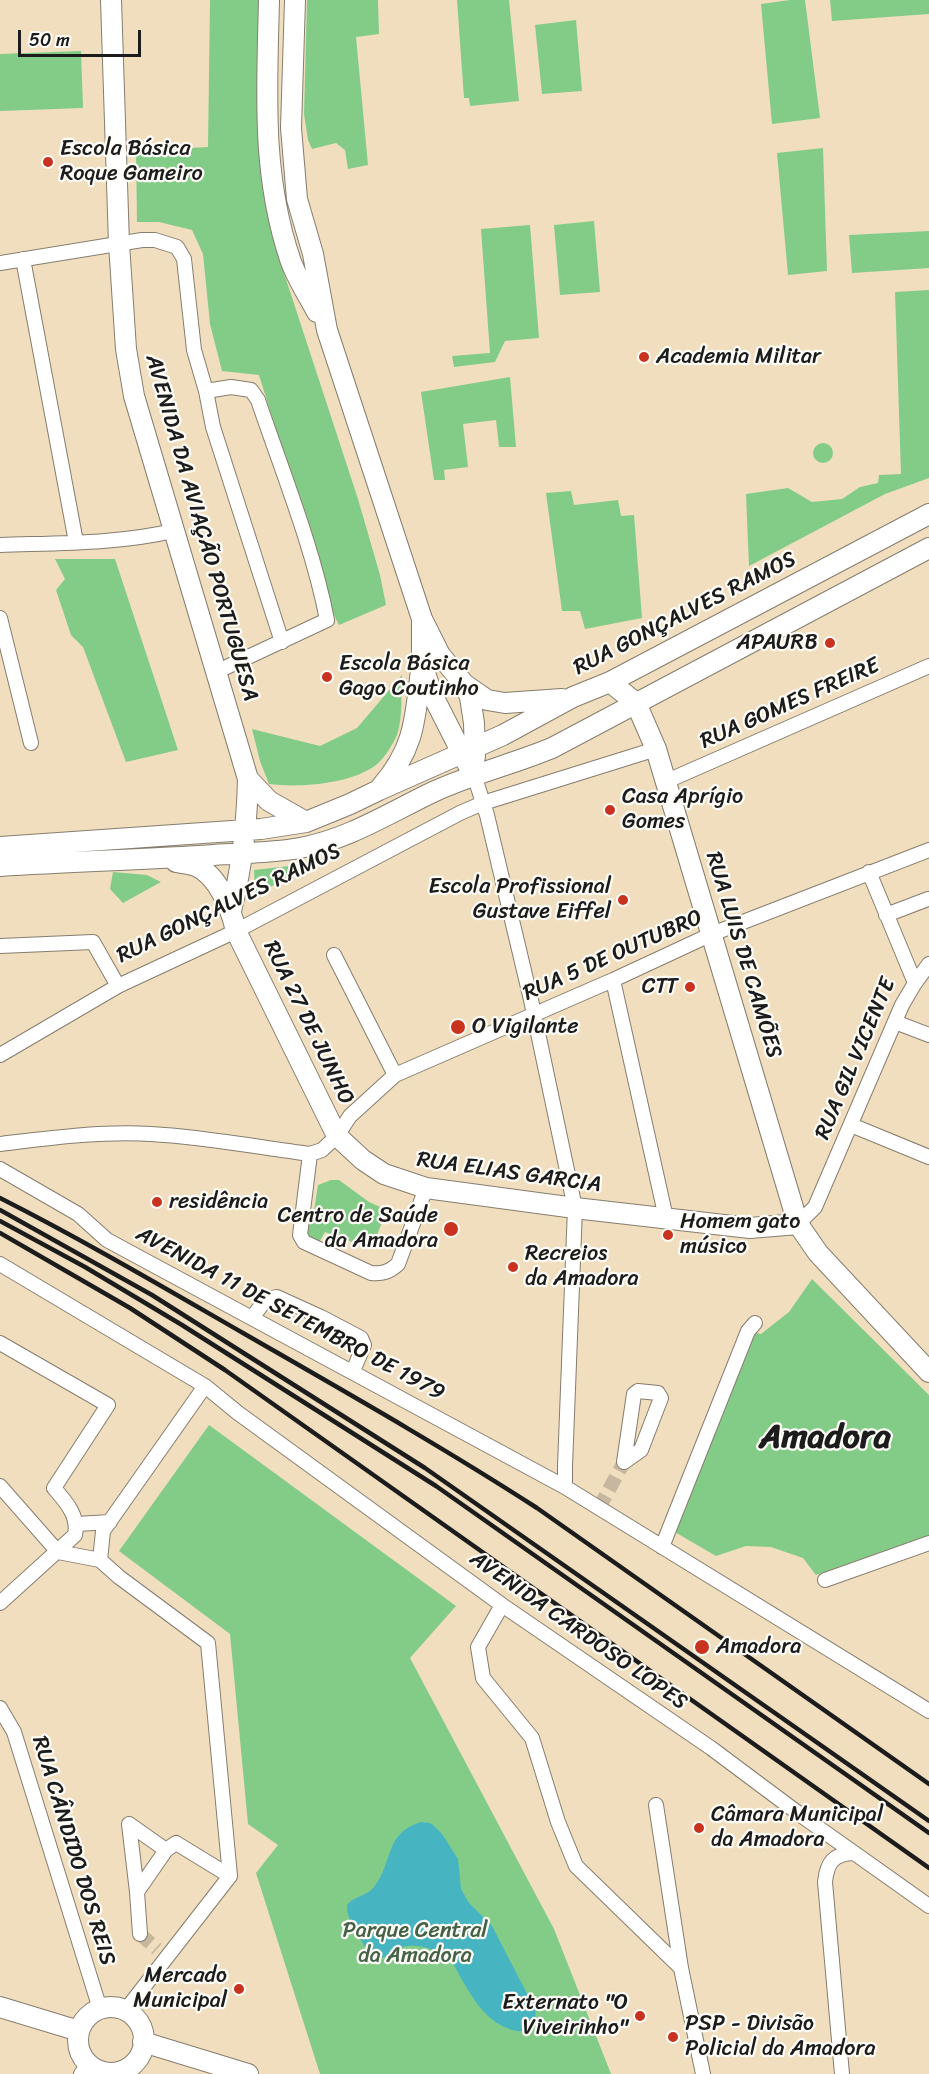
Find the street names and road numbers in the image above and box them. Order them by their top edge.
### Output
street label: AVENIDA DA AVIAÇÃO PORTUGUESA [139,352,263,704]
street label: RUA GONÇALVES RAMOS [569,546,801,682]
street label: RUA GOMES FREIRE [697,653,883,755]
street label: RUA GONÇALVES RAMOS [113,838,345,970]
street label: RUA LUIS DE CAMÕES [699,849,787,1061]
street label: RUA 5 DE OUTUBRO [519,905,707,1007]
street label: RUA 27 DE JUNHO [257,937,359,1109]
street label: RUA GIL VICENTE [810,974,902,1144]
street label: RUA ELIAS GARCIA [415,1147,603,1199]
street label: AVENIDA 11 DE SETEMBRO DE 1979 [131,1221,449,1407]
street label: AVENIDA CARDOSO LOPES [464,1546,692,1716]
street label: RUA CÂNDIDO DOS REIS [26,1733,120,1969]

